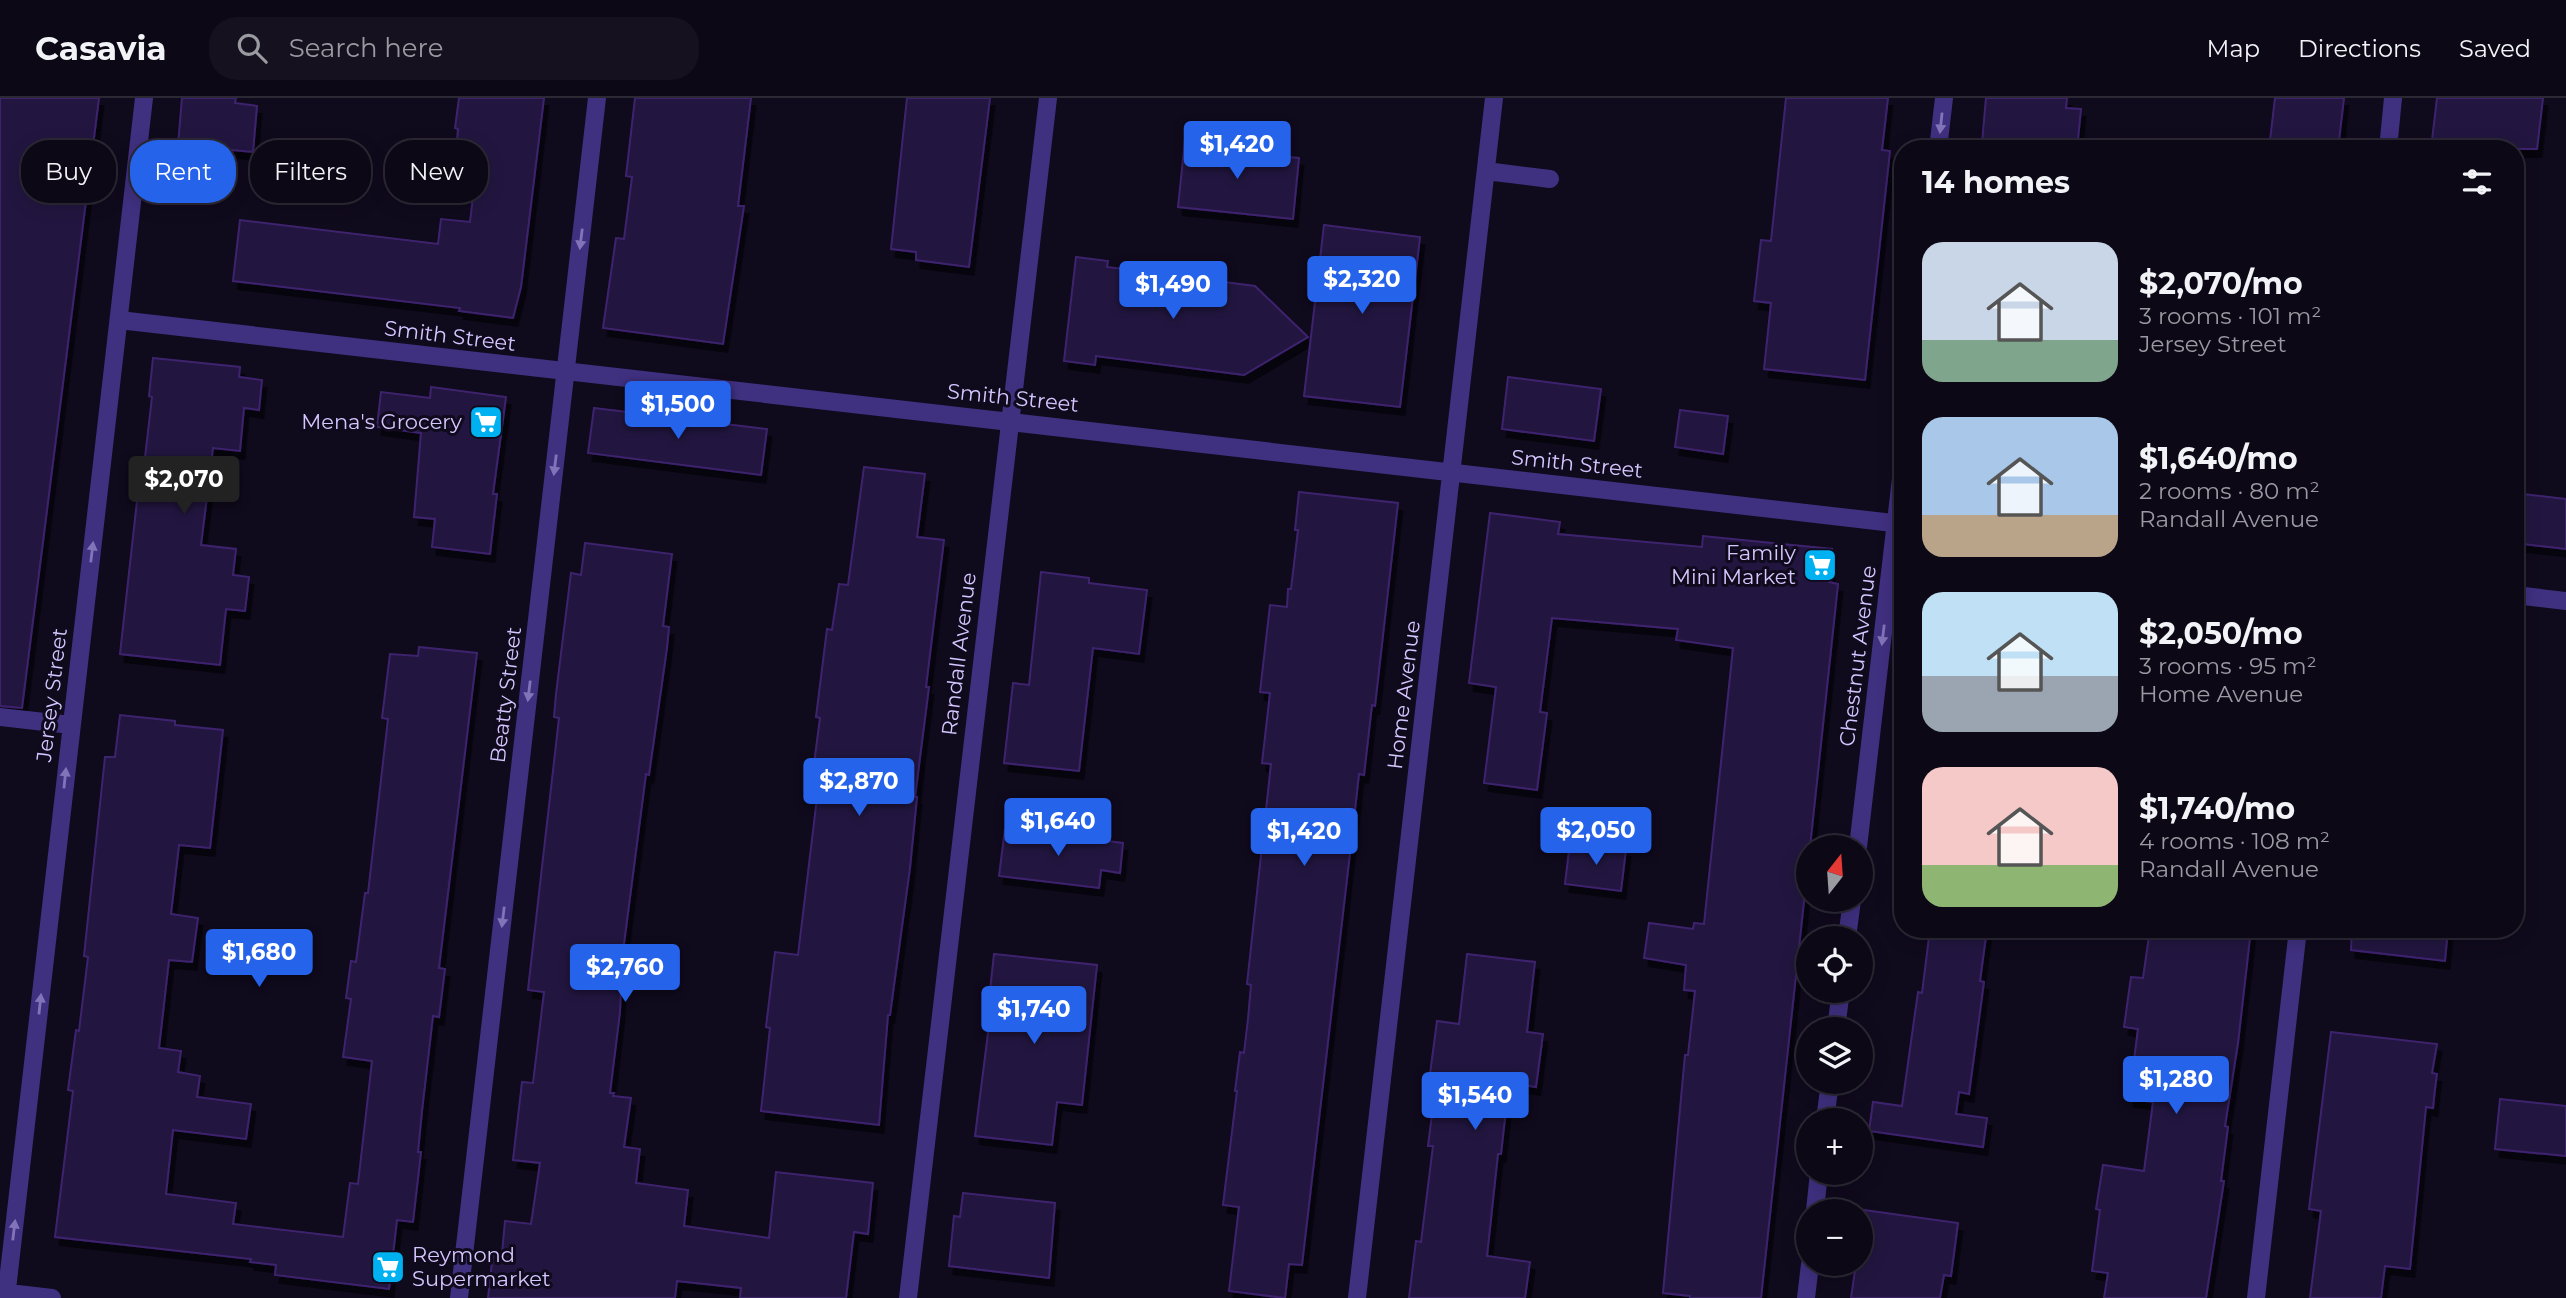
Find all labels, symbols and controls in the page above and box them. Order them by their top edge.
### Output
search box [209,17,699,80]
text: Casavia [35,28,167,68]
icon: search [233,29,271,67]
text: Search here [289,32,443,64]
text: Map [2207,34,2260,63]
text: Directions [2298,34,2421,63]
text: Saved [2459,34,2531,63]
one-way arrow [1935,113,1946,135]
pin: $1,420 [1180,122,1294,181]
text: $1,420 [1200,130,1274,158]
chip: Buy [21,140,116,203]
chip: Rent [130,140,236,203]
chip: Filters [250,140,371,203]
chip: New [385,140,488,203]
icon: filters [2458,163,2496,201]
text: 14 homes [1922,164,2070,201]
one-way arrow [575,228,586,250]
pin: $2,320 [1305,256,1419,316]
pin: $1,490 [1116,262,1230,321]
text: $2,320 [1323,265,1401,293]
text: $2,070/mo [2139,265,2303,302]
text: $1,490 [1135,270,1211,298]
icon: home [1978,270,2062,354]
text: 3 rooms · 101 m² [2139,302,2321,330]
street label: Smith Street [383,315,517,356]
text: Jersey Street [2139,330,2287,358]
street label: Smith Street [946,378,1080,417]
pin: $1,500 [621,382,735,441]
text: $1,500 [641,390,715,418]
supermarket icon: Mena's Grocery [467,403,505,441]
place label: Mena's Grocery [301,409,463,434]
text: $1,640/mo [2139,440,2298,477]
street label: Smith Street [1510,444,1644,483]
icon: home [1978,445,2062,529]
one-way arrow [549,454,560,476]
pin: $2,070 [127,456,241,516]
text: $2,070 [144,465,224,493]
text: 2 rooms · 80 m² [2139,477,2320,505]
text: Randall Avenue [2139,505,2319,533]
place label: Family Mini Market [1671,540,1797,589]
one-way arrow [86,541,97,563]
supermarket icon: Family Mini Market [1801,546,1839,584]
street label: Chestnut Avenue [1834,564,1881,748]
street label: Randall Avenue [936,571,981,737]
text: $2,050/mo [2139,615,2303,652]
street label: Home Avenue [1382,619,1425,771]
icon: home [1978,620,2062,704]
one-way arrow [1878,624,1889,646]
street label: Beatty Street [485,625,526,764]
street label: Jersey Street [31,627,72,764]
text: 3 rooms · 95 m² [2139,652,2317,680]
one-way arrow [523,680,534,702]
text: Home Avenue [2139,680,2303,708]
pin: $2,870 [802,758,916,818]
one-way arrow [60,767,71,789]
text: $2,870 [819,767,899,795]
text: $1,740/mo [2139,790,2295,827]
icon: home [1978,795,2062,879]
pin: $1,640 [1001,798,1115,858]
text: $1,640 [1020,807,1096,835]
pin: $1,420 [1247,808,1361,868]
pin: $2,050 [1539,808,1653,867]
text: $2,050 [1556,816,1636,844]
text: $1,420 [1267,817,1341,845]
text: 4 rooms · 108 m² [2139,827,2330,855]
north arrow [1796,835,1872,912]
map controls [1796,835,1873,1276]
text: Randall Avenue [2139,855,2319,883]
one-way arrow [497,906,508,928]
button: locate [1796,926,1873,1003]
pin: $1,680 [202,930,316,989]
text: $1,680 [222,938,296,966]
pin: $2,760 [568,944,682,1004]
text: $2,760 [586,953,664,981]
pin: $1,740 [977,986,1091,1046]
one-way arrow [35,993,46,1015]
text: $1,740 [997,995,1071,1023]
button: layers [1796,1017,1873,1094]
pin: $1,280 [2119,1056,2233,1116]
text: $1,280 [2139,1065,2213,1093]
pin: $1,540 [1418,1072,1532,1132]
text: $1,540 [1438,1081,1512,1109]
button: + [1796,1108,1873,1185]
button: − [1796,1199,1873,1276]
one-way arrow [9,1219,20,1241]
place label: Reymond Supermarket [412,1242,550,1291]
supermarket icon: Reymond Supermarket [369,1248,407,1286]

